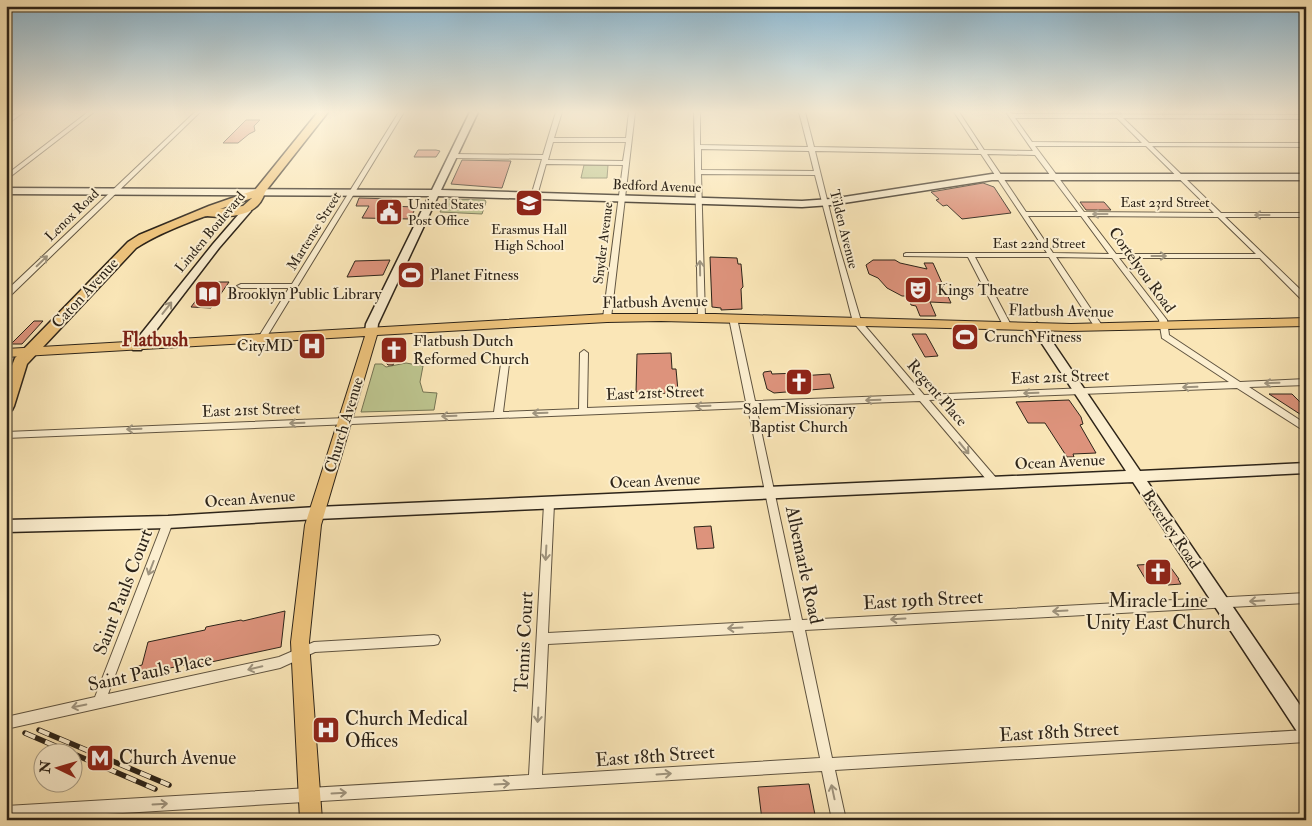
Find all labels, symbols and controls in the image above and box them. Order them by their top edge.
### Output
street label: Bedford Avenue [612,176,702,196]
street label: Lenox Road [42,185,103,245]
street label: Linden Boulevard [171,188,249,276]
street label: Martense Street [283,188,345,273]
school or university icon: Erasmus Hall High School [514,188,544,218]
street label: Tilden Avenue [826,188,862,270]
street label: East 23rd Street [1120,194,1210,211]
place label: United States Post Office [408,196,484,229]
public building icon: United States Post Office [374,197,404,227]
street label: Snyder Avenue [590,201,617,285]
one-way arrow [1092,209,1108,219]
one-way arrow [1255,210,1271,219]
place label: Erasmus Hall High School [491,221,567,254]
street label: Cortelyou Road [1104,223,1180,317]
street label: East 22nd Street [992,235,1086,252]
one-way arrow [1150,251,1167,261]
street label: Caton Avenue [47,253,123,332]
one-way arrow [35,255,48,267]
sports icon: Planet Fitness [396,260,426,290]
one-way arrow [695,260,705,276]
place label: Planet Fitness [430,265,519,285]
theatre icon: Kings Theatre [903,275,933,305]
library icon: Brooklyn Public Library [193,279,223,309]
place label: Kings Theatre [937,280,1029,300]
place label: Brooklyn Public Library [227,284,383,304]
street label: Flatbush Avenue [602,291,708,313]
street label: Flatbush Avenue [1008,300,1114,322]
one-way arrow [162,301,172,315]
sports icon: Crunch Fitness [950,322,980,352]
place label: Crunch Fitness [984,327,1081,347]
district label: Flatbush [122,328,188,352]
hospital icon: CityMD [297,331,327,361]
place label: Flatbush Dutch Reformed Church [413,331,530,369]
church icon: Flatbush Dutch Reformed Church [379,335,409,365]
place label: CityMD [237,336,293,356]
street label: Regent Place [902,355,972,431]
street label: East 21st Street [1010,365,1110,389]
church icon: Salem Missionary Baptist Church [784,367,814,397]
street label: Church Avenue [320,375,368,475]
one-way arrow [1265,379,1281,388]
street label: East 21st Street [605,381,705,405]
one-way arrow [1183,382,1199,392]
one-way arrow [1023,388,1040,398]
one-way arrow [865,395,881,404]
street label: East 21st Street [201,398,301,422]
place label: Salem Missionary Baptist Church [743,399,856,438]
one-way arrow [696,402,712,411]
one-way arrow [533,408,549,417]
one-way arrow [441,412,457,421]
one-way arrow [289,418,305,427]
one-way arrow [127,425,143,434]
one-way arrow [959,442,970,455]
street label: Ocean Avenue [1014,450,1106,474]
street label: Ocean Avenue [609,469,701,493]
street label: Ocean Avenue [204,486,296,512]
street label: Beverley Road [1137,486,1205,572]
street label: Albemarle Road [780,503,828,627]
street label: Saint Pauls Court [88,526,158,658]
one-way arrow [542,545,551,561]
church icon: Miracle Line Unity East Church [1143,557,1173,587]
one-way arrow [146,560,155,575]
street label: East 19th Street [862,585,984,615]
place label: Miracle Line Unity East Church [1085,589,1231,635]
street label: Tennis Court [509,591,539,693]
one-way arrow [1249,596,1265,605]
one-way arrow [1052,606,1068,616]
one-way arrow [890,615,906,624]
one-way arrow [728,623,744,632]
street label: Saint Pauls Place [86,647,214,697]
one-way arrow [247,664,263,673]
one-way arrow [71,702,87,712]
place label: Church Medical Offices [345,707,468,753]
one-way arrow [533,707,542,723]
hospital icon: Church Medical Offices [311,715,341,745]
street label: East 18th Street [999,717,1119,747]
street label: East 18th Street [594,740,716,772]
metro station icon: Church Avenue [85,743,115,773]
north arrow [32,744,82,794]
place label: Church Avenue [119,746,236,770]
text: N [36,759,55,775]
one-way arrow [656,770,672,779]
one-way arrow [493,780,509,789]
one-way arrow [828,784,837,800]
one-way arrow [331,789,347,798]
one-way arrow [151,800,167,809]

